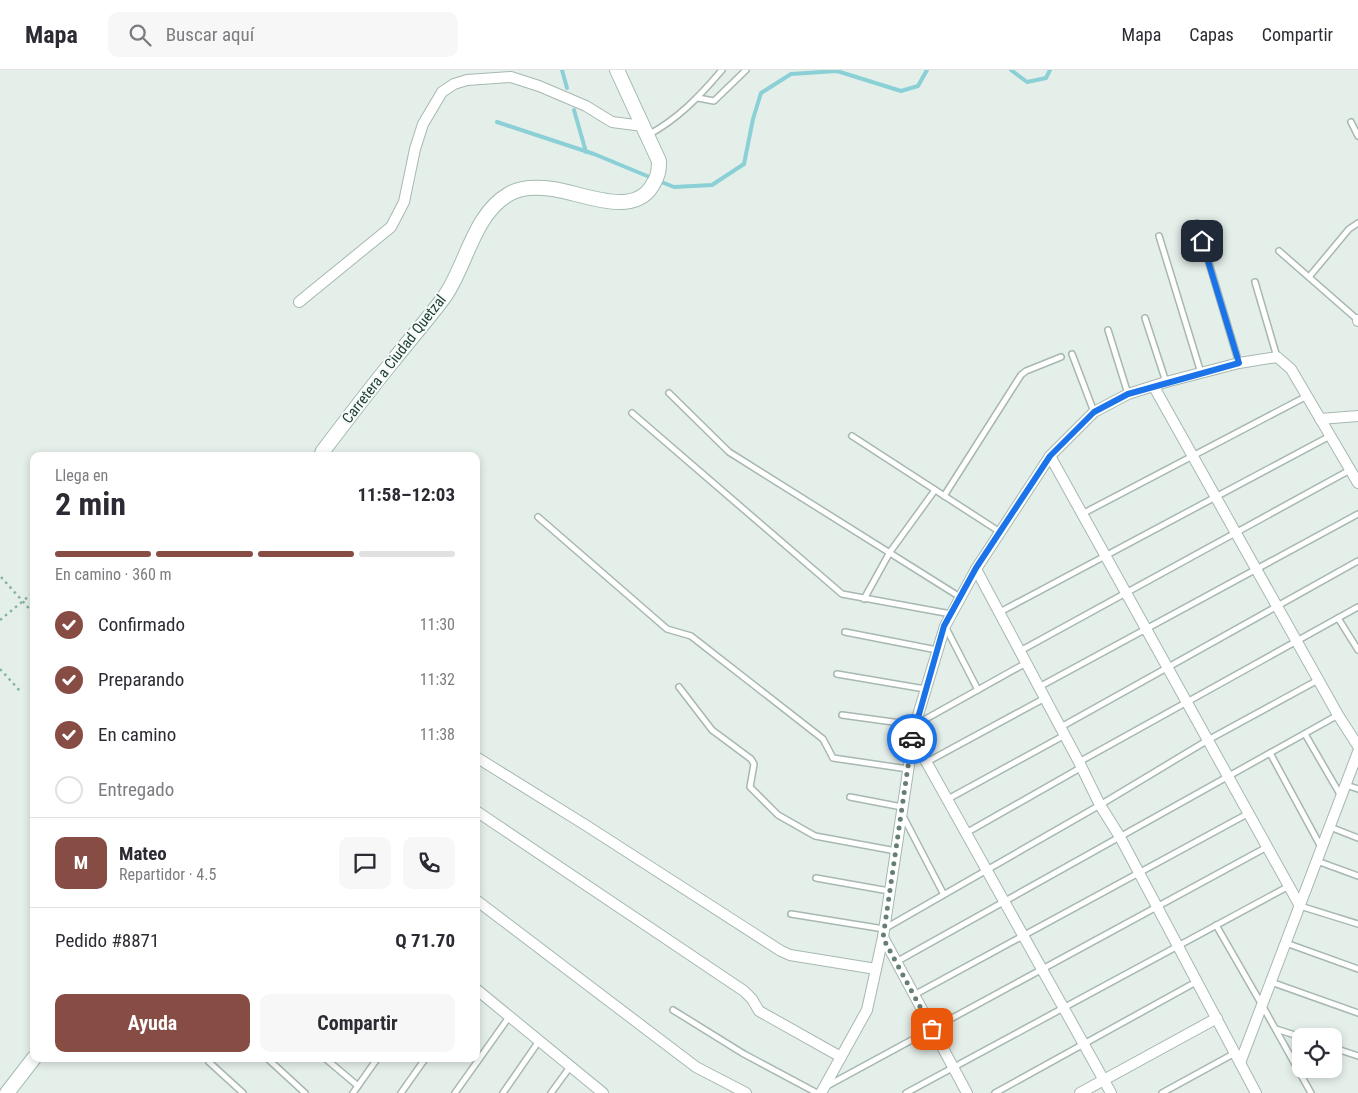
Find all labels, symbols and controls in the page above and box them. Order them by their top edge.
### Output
search box [108,12,458,57]
text: Mapa [25,21,78,49]
icon: search [126,21,154,49]
text: Buscar aquí [166,23,254,46]
text: Mapa [1122,24,1161,45]
text: Capas [1189,24,1234,45]
text: Compartir [1262,24,1333,45]
pin [1181,220,1223,262]
icon: home [1188,227,1216,255]
street label: Carretera a Ciudad Quetzal [338,291,450,427]
text: Llega en [55,466,108,485]
text: 11:58–12:03 [357,483,455,506]
text: 2 min [55,485,126,523]
text: En camino · 360 m [55,565,172,584]
icon: check [55,611,83,639]
text: Confirmado [98,613,185,636]
text: 11:30 [420,615,455,634]
icon: check [55,666,83,694]
text: Preparando [98,668,184,691]
text: 11:32 [420,670,455,689]
courier [887,714,937,764]
icon: check [55,721,83,749]
text: En camino [98,723,176,746]
text: 11:38 [420,725,455,744]
icon: car [898,725,926,753]
text: Entregado [98,778,174,801]
button: chat [339,837,391,889]
button: phone [403,837,455,889]
text: Mateo [119,842,167,865]
text: M [74,851,88,874]
text: Repartidor · 4.5 [119,865,216,884]
text: Pedido #8871 [55,929,159,952]
text: Q 71.70 [395,929,455,952]
button: Ayuda [55,994,250,1052]
button: Compartir [260,994,455,1052]
pin [911,1008,953,1050]
icon: bag [918,1015,946,1043]
map controls [1292,1028,1342,1078]
button: locate [1292,1028,1342,1078]

